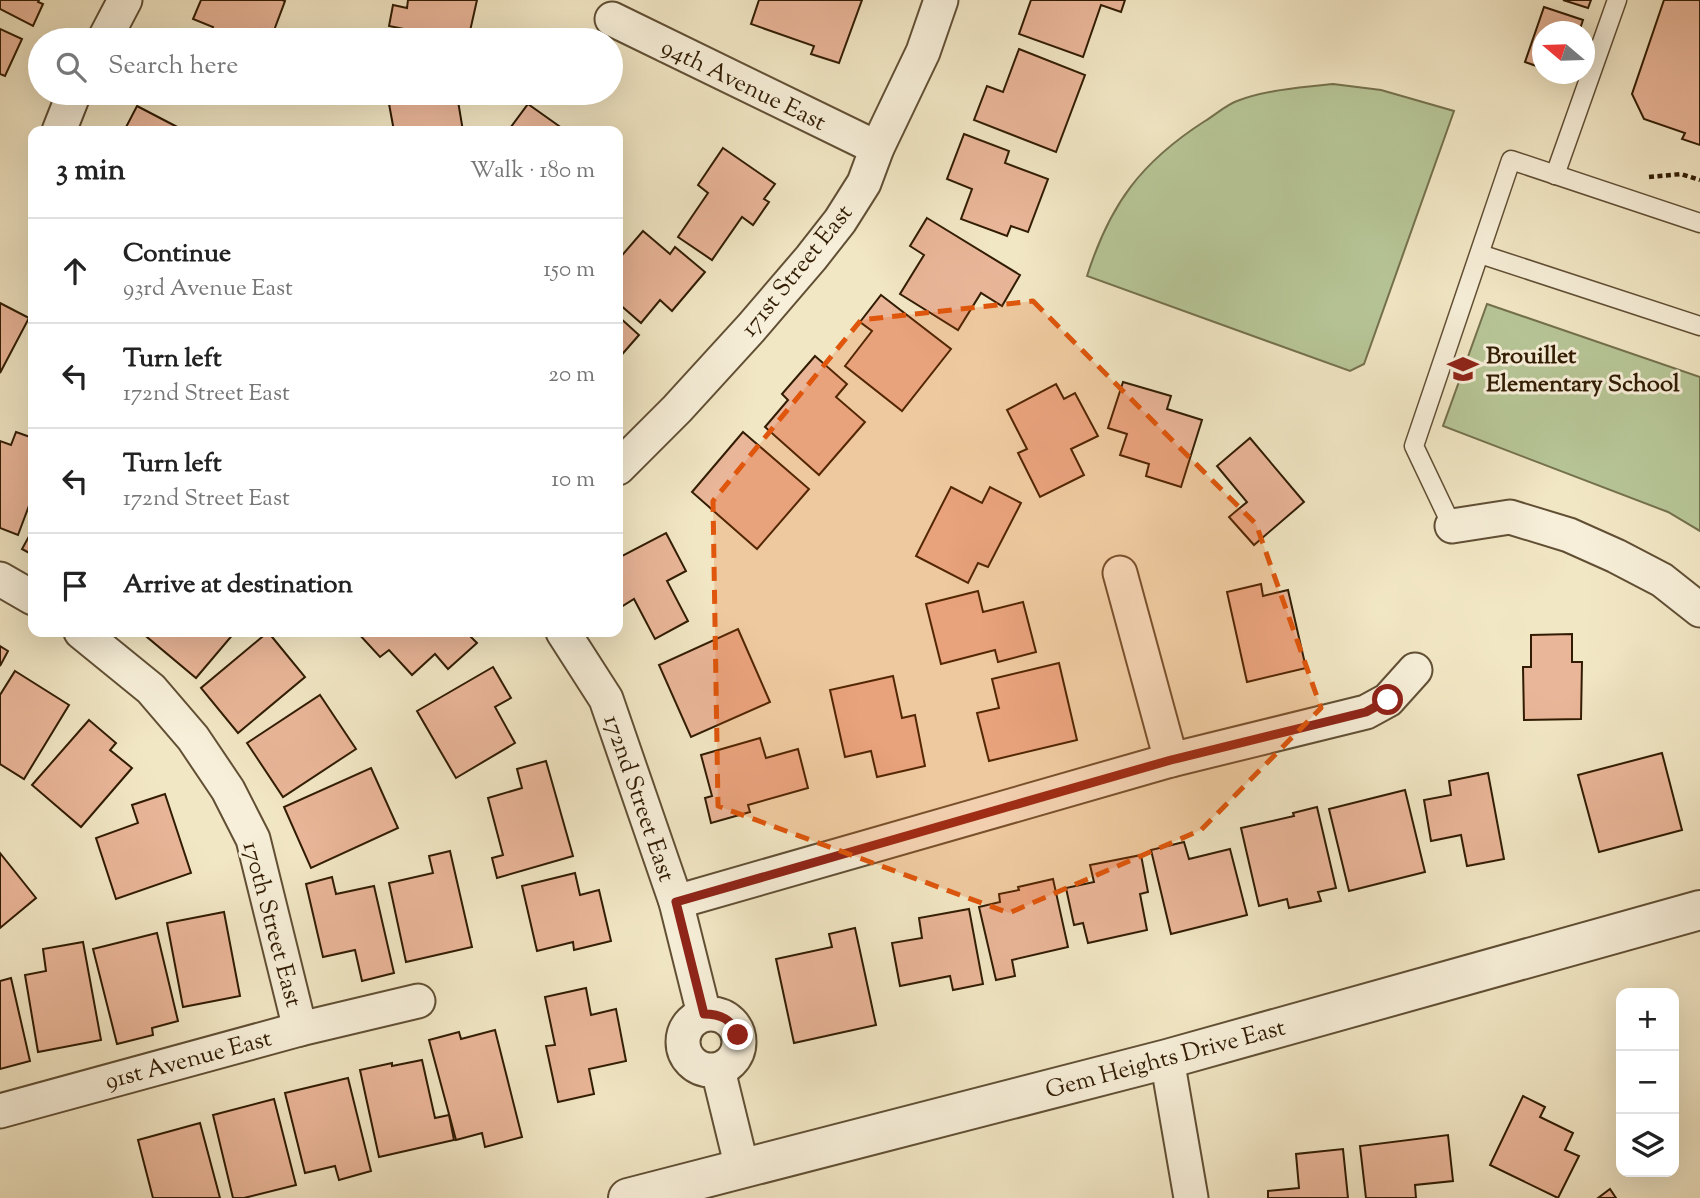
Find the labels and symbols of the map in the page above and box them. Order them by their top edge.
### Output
north arrow [1532,21,1595,84]
street label: 94th Avenue East [655,31,831,140]
street label: 171st Street East [734,198,862,345]
place label: Brouillet Elementary School [1486,340,1680,402]
school or university icon: Brouillet Elementary School [1446,352,1480,386]
route start [1372,684,1403,715]
street label: 172nd Street East [594,711,683,886]
street label: 170th Street East [233,838,309,1011]
street label: Gem Heights Drive East [1042,1012,1289,1108]
route end [722,1019,753,1050]
street label: 91st Avenue East [101,1022,276,1099]

